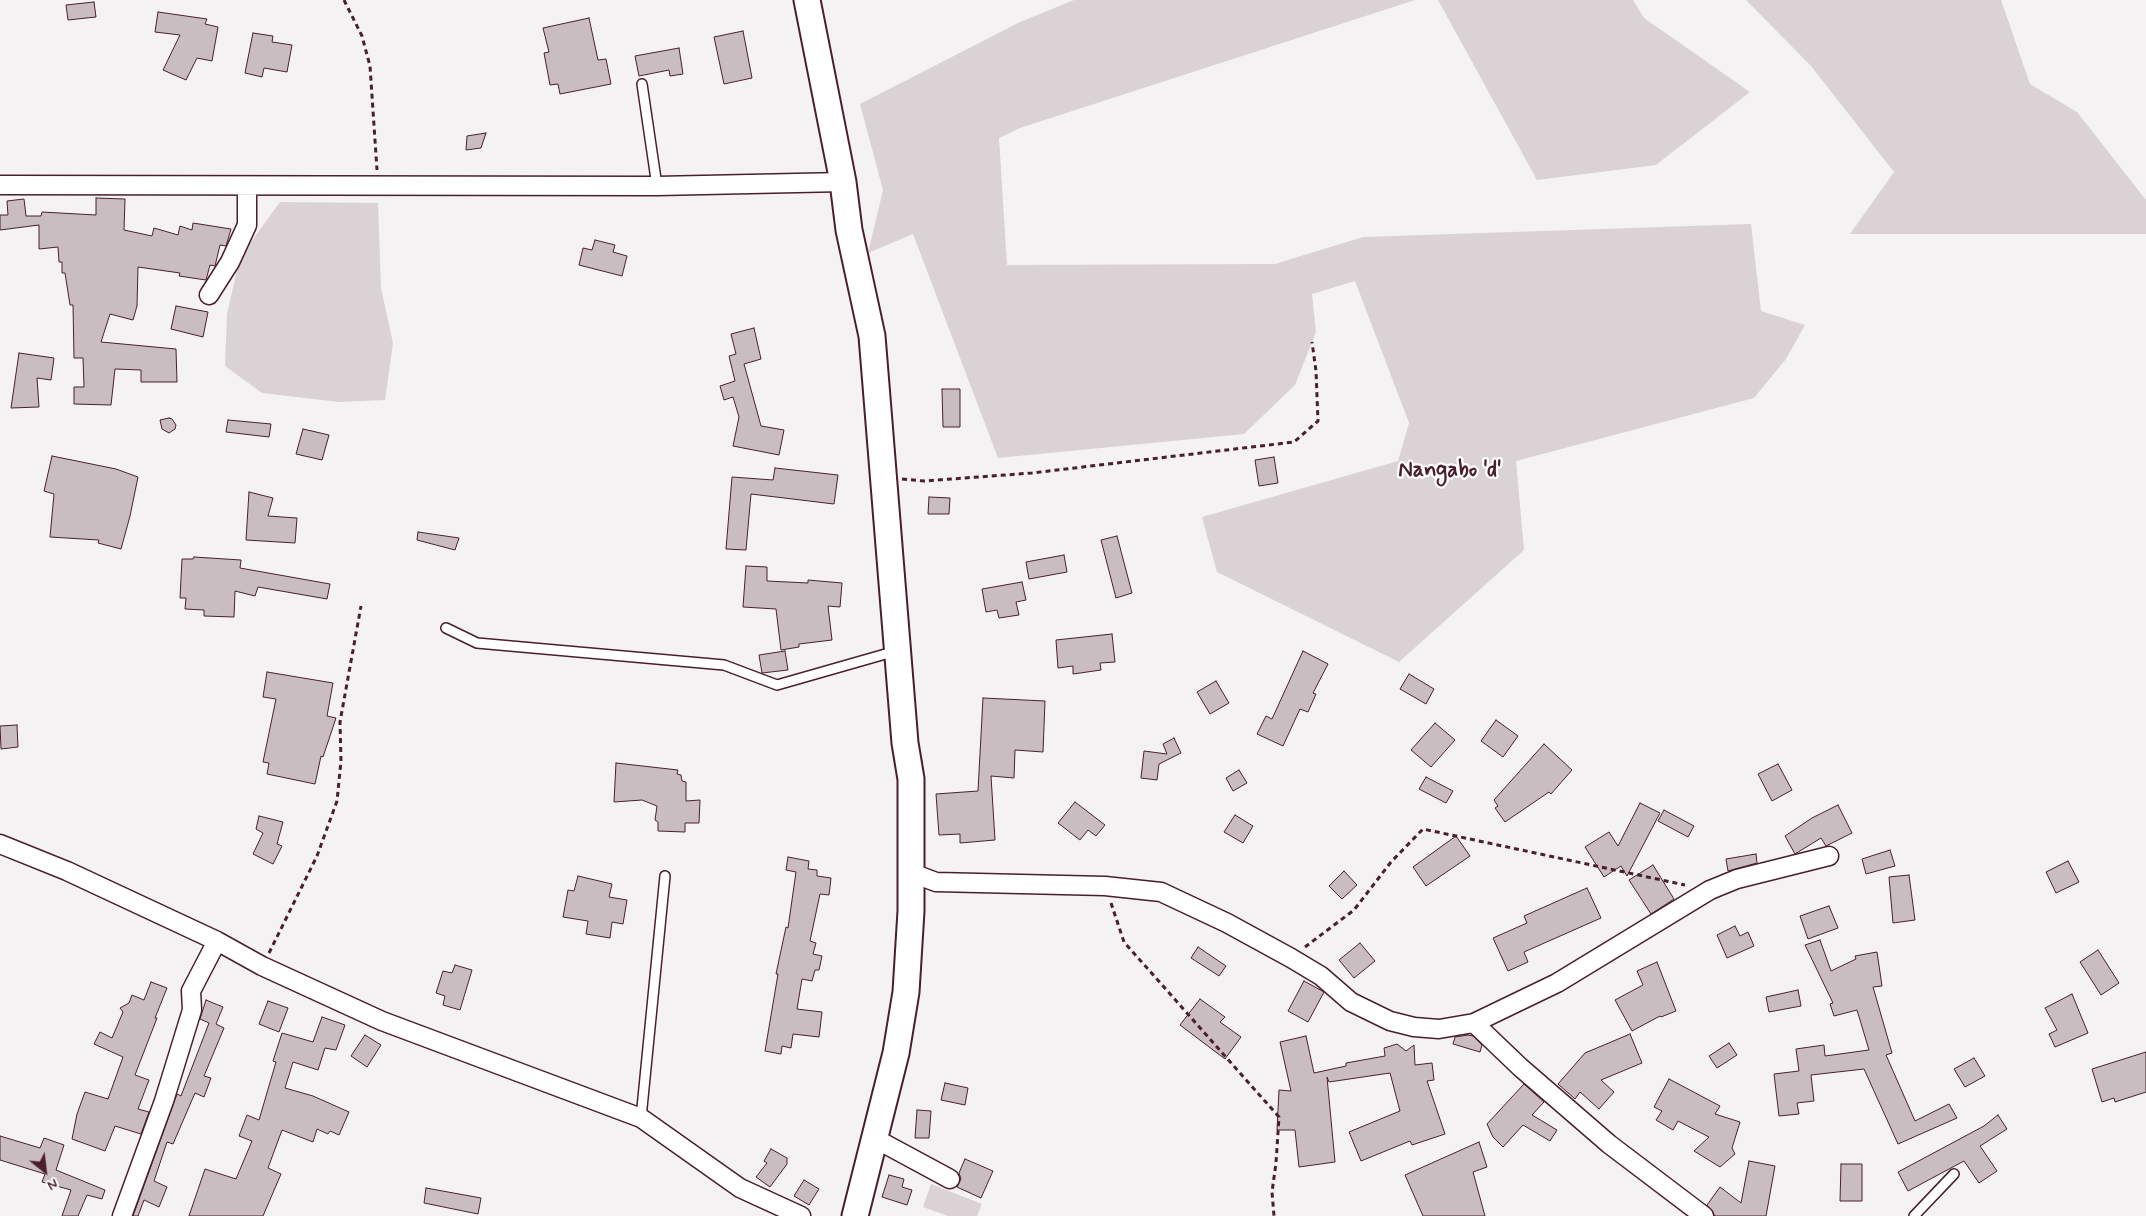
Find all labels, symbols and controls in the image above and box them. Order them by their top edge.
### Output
district label: Nangabo 'd' [1398,458,1502,484]
north arrow [20,1146,70,1196]
text: N [44,1174,61,1194]

